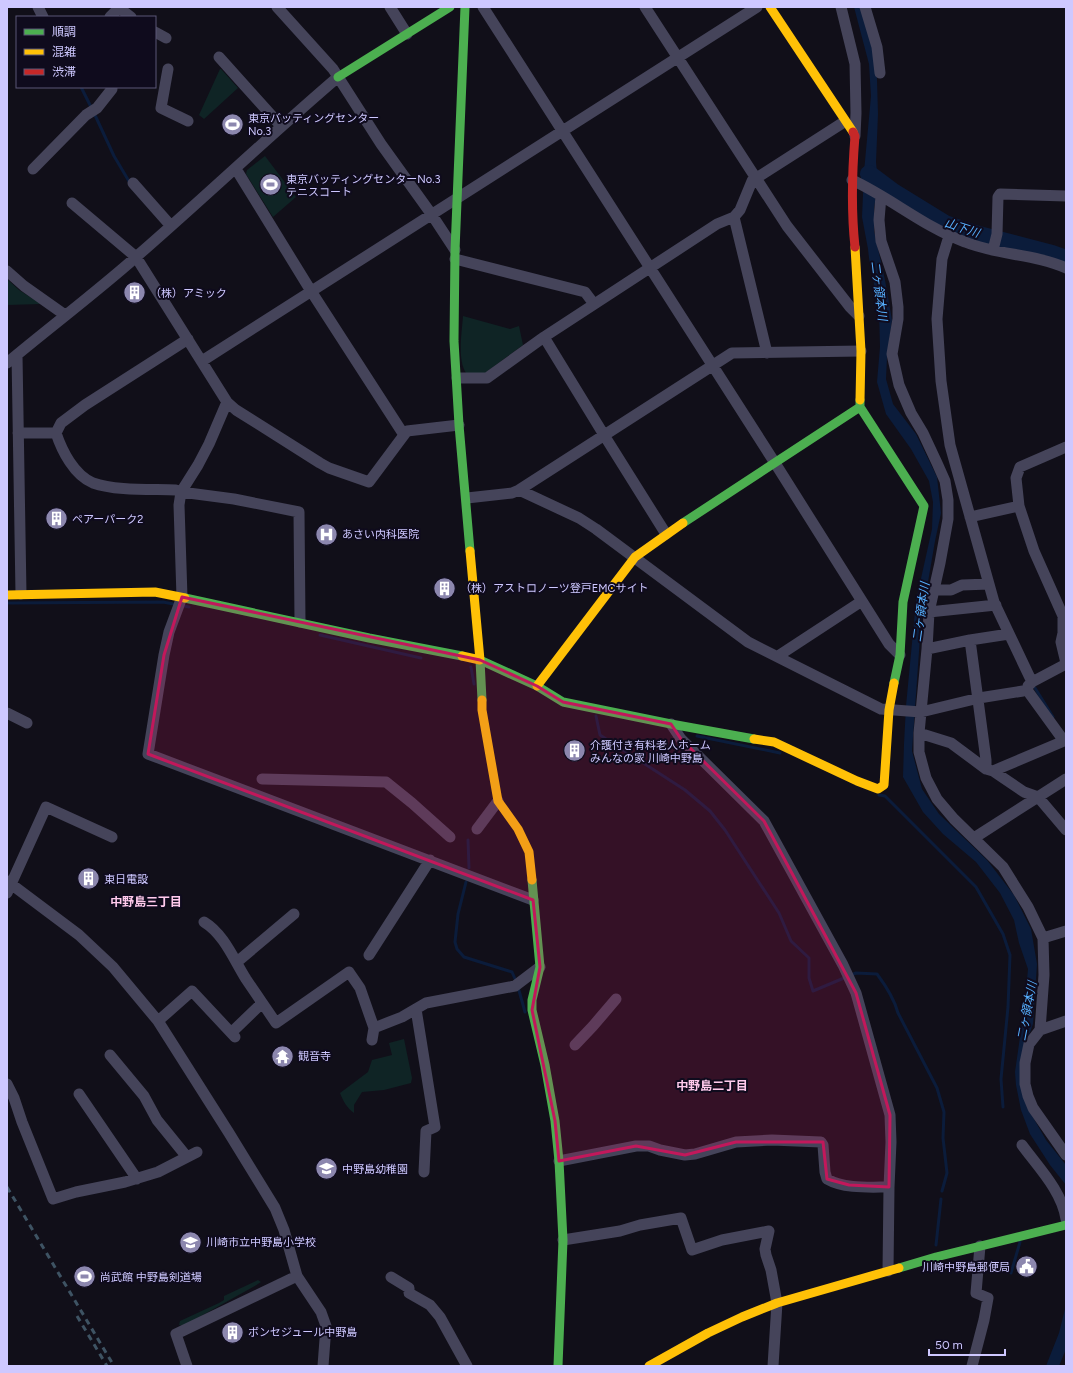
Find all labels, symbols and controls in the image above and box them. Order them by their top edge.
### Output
legend [16,16,156,88]
text: 順調 [52,25,76,39]
text: 混雑 [52,45,76,59]
text: 渋滞 [52,65,76,79]
sports icon: 東京バッティングセンター No.3 [219,111,245,137]
place label: 東京バッティングセンター No.3 [248,112,379,138]
sports icon: 東京バッティングセンターNo.3 テニスコート [257,172,283,198]
place label: 東京バッティングセンターNo.3 テニスコート [286,173,441,199]
water label: 山下川 [943,216,983,241]
water label: 二ヶ領本川 [868,260,890,324]
building icon: （株）アミック [121,280,147,306]
place label: （株）アミック [150,287,227,300]
building icon: ペアーパーク2 [44,506,70,532]
place label: ペアーパーク2 [72,513,143,526]
hospital icon: あさい内科医院 [313,521,339,547]
place label: あさい内科医院 [342,528,419,541]
building icon: （株）アストロノーツ登戸EMCサイト [431,575,457,601]
water label: 二ヶ領本川 [910,579,932,643]
place label: （株）アストロノーツ登戸EMCサイト [460,582,649,595]
building icon: 介護付き有料老人ホーム みんなの家 川崎中野島 [561,738,587,764]
place label: 介護付き有料老人ホーム みんなの家 川崎中野島 [590,739,711,765]
building icon: 東日電設 [75,866,101,892]
place label: 東日電設 [104,873,148,886]
district label: 中野島三丁目 [110,895,182,909]
water label: 二ヶ領本川 [1014,978,1040,1042]
temple icon: 観音寺 [269,1043,295,1069]
place label: 観音寺 [298,1050,331,1063]
district label: 中野島二丁目 [676,1079,748,1093]
school or university icon: 中野島幼稚園 [314,1156,340,1182]
place label: 中野島幼稚園 [342,1163,408,1176]
school or university icon: 川崎市立中野島小学校 [177,1229,203,1255]
place label: 川崎市立中野島小学校 [206,1236,316,1249]
public building icon: 川崎中野島郵便局 [1013,1254,1039,1280]
place label: 川崎中野島郵便局 [922,1261,1010,1274]
sports icon: 尚武館 中野島剣道場 [71,1264,97,1290]
place label: 尚武館 中野島剣道場 [100,1271,202,1284]
building icon: ボンセジュール中野島 [219,1319,245,1345]
place label: ボンセジュール中野島 [248,1326,357,1339]
scale bar [929,1331,1005,1357]
text: 50 m [935,1338,963,1352]

